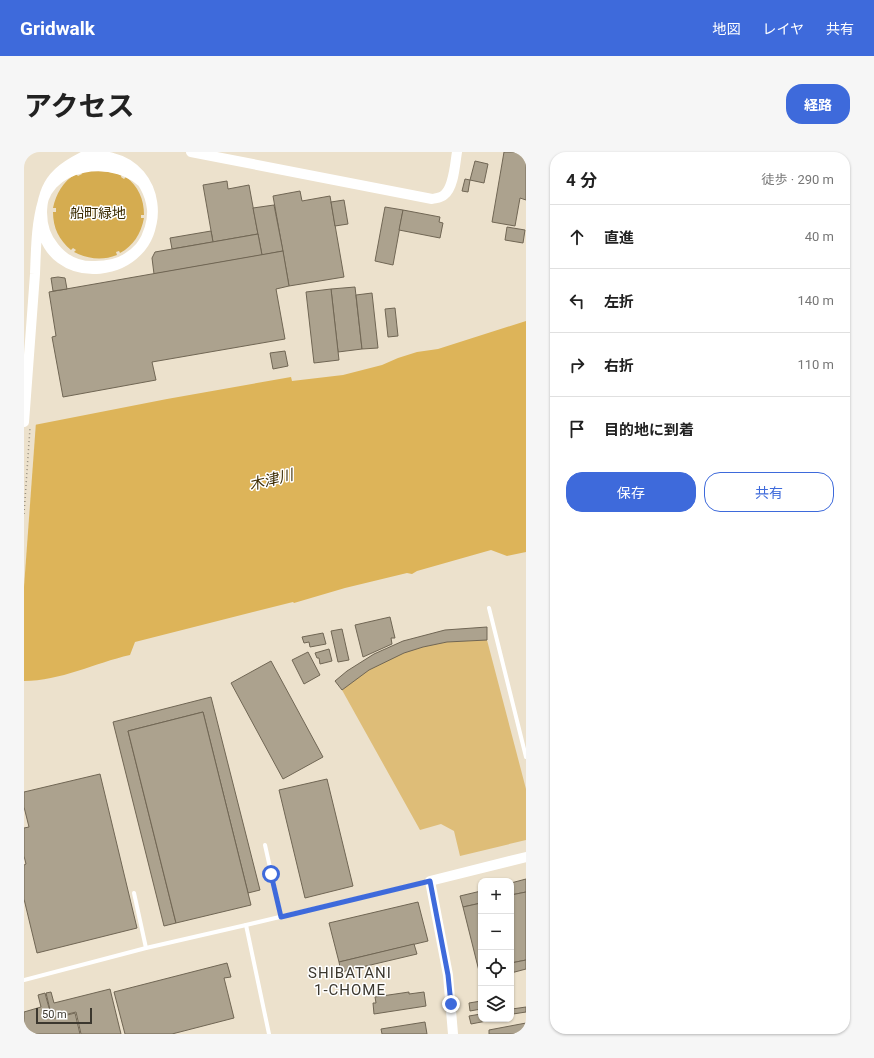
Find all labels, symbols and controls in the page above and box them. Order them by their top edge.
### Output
text: Gridwalk [20,17,95,40]
text: 地図 [712,21,740,37]
text: レイヤ [762,21,804,37]
text: 共有 [826,21,854,37]
button: 経路 [786,84,850,124]
text: アクセス [24,90,135,123]
text: 4 分 [566,170,597,190]
text: 徒歩 · 290 m [762,172,834,187]
park label: 船町緑地 [70,205,126,221]
icon: ahead [566,226,588,248]
text: 直進 [604,229,634,247]
text: 40 m [805,229,834,244]
icon: left [566,290,588,312]
text: 左折 [604,293,634,311]
text: 140 m [797,293,834,308]
icon: right [566,354,588,376]
text: 右折 [604,357,634,375]
text: 110 m [797,357,834,372]
icon: arrive [566,418,588,440]
text: 目的地に到着 [604,421,694,439]
water label: 木津川 [247,465,297,494]
button: 保存 [566,472,696,512]
button: 共有 [704,472,834,512]
route start [262,865,280,883]
map controls [478,878,514,1022]
button: + [478,878,514,914]
button: − [478,914,514,950]
button: locate [478,950,514,986]
district label: SHIBATANI 1-CHOME [308,964,392,999]
button: layers [478,986,514,1022]
route end [442,995,460,1013]
scale bar [36,1006,92,1025]
text: 50 m [42,1008,67,1021]

